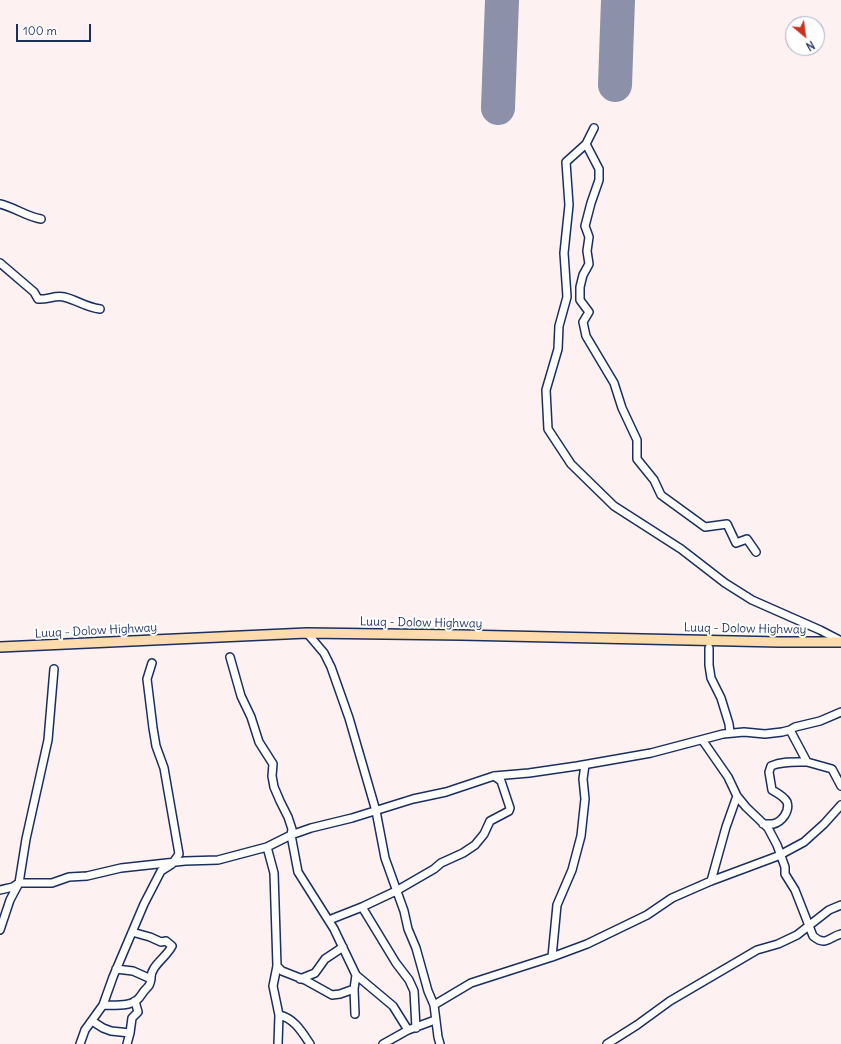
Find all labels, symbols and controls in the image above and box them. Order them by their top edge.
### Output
scale bar [18,16,93,42]
north arrow [785,16,825,56]
text: 100 m [23,23,57,38]
text: N [804,38,817,54]
street label: Luuq - Dolow Highway [360,615,482,631]
street label: Luuq - Dolow Highway [34,621,158,641]
street label: Luuq - Dolow Highway [684,621,806,637]

